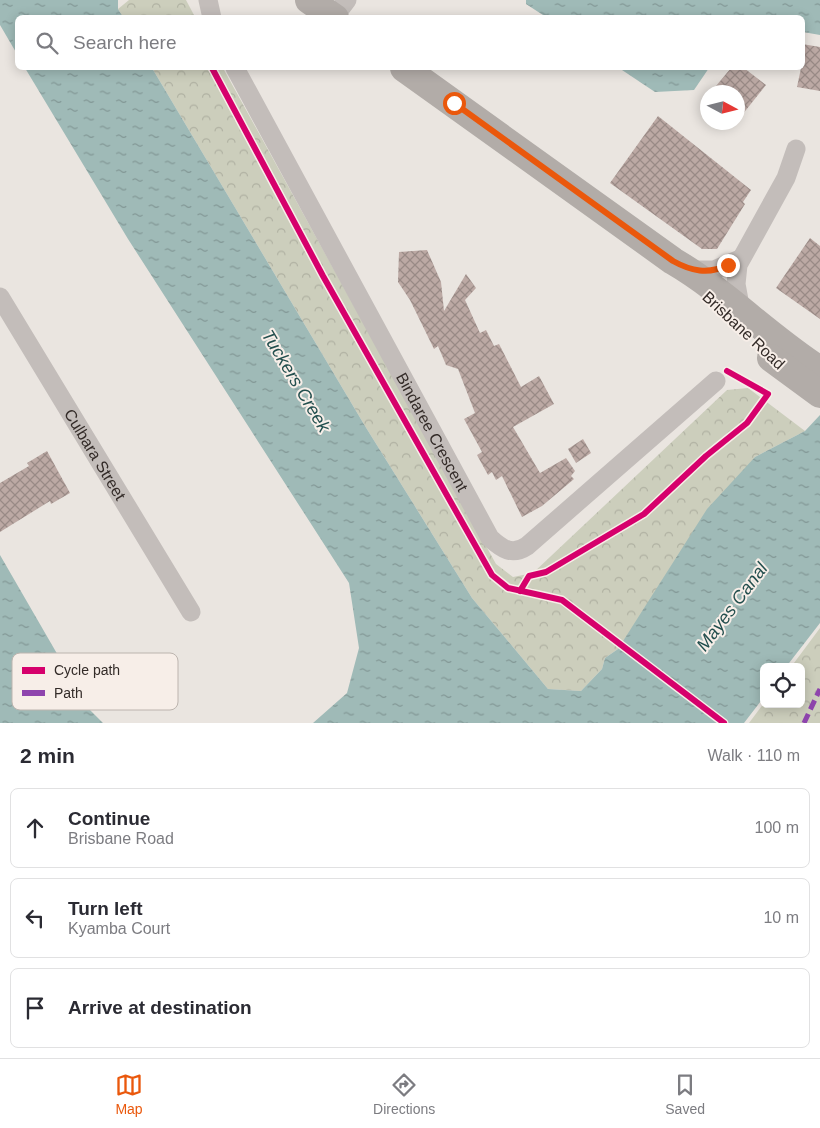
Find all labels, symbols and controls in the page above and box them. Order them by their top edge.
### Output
search box [15,15,805,70]
icon: search [33,29,61,57]
text: Search here [73,32,177,53]
north arrow [700,85,745,130]
route start [443,92,466,115]
route end [717,254,740,277]
street label: Brisbane Road [699,288,788,373]
water label: Tuckers Creek [258,326,335,437]
street label: Bindaree Crescent [393,370,471,495]
street label: Culbara Street [61,406,129,504]
water label: Mayes Canal [692,558,772,655]
legend [12,653,178,710]
text: Cycle path [54,662,120,678]
map controls [760,663,805,708]
button: locate [760,663,805,708]
text: Path [54,685,83,701]
text: 2 min [20,744,75,767]
text: Walk · 110 m [708,747,800,764]
text: Continue [68,808,150,829]
icon: ahead [21,814,49,842]
text: 100 m [755,819,799,836]
text: Brisbane Road [68,830,174,847]
text: Turn left [68,898,143,919]
icon: left [21,904,49,932]
text: 10 m [763,909,799,926]
text: Kyamba Court [68,920,170,937]
icon: arrive [21,994,49,1022]
text: Arrive at destination [68,997,252,1018]
tab: Map [115,1071,143,1117]
tab: Directions [373,1071,435,1117]
tab: Saved [665,1071,705,1117]

